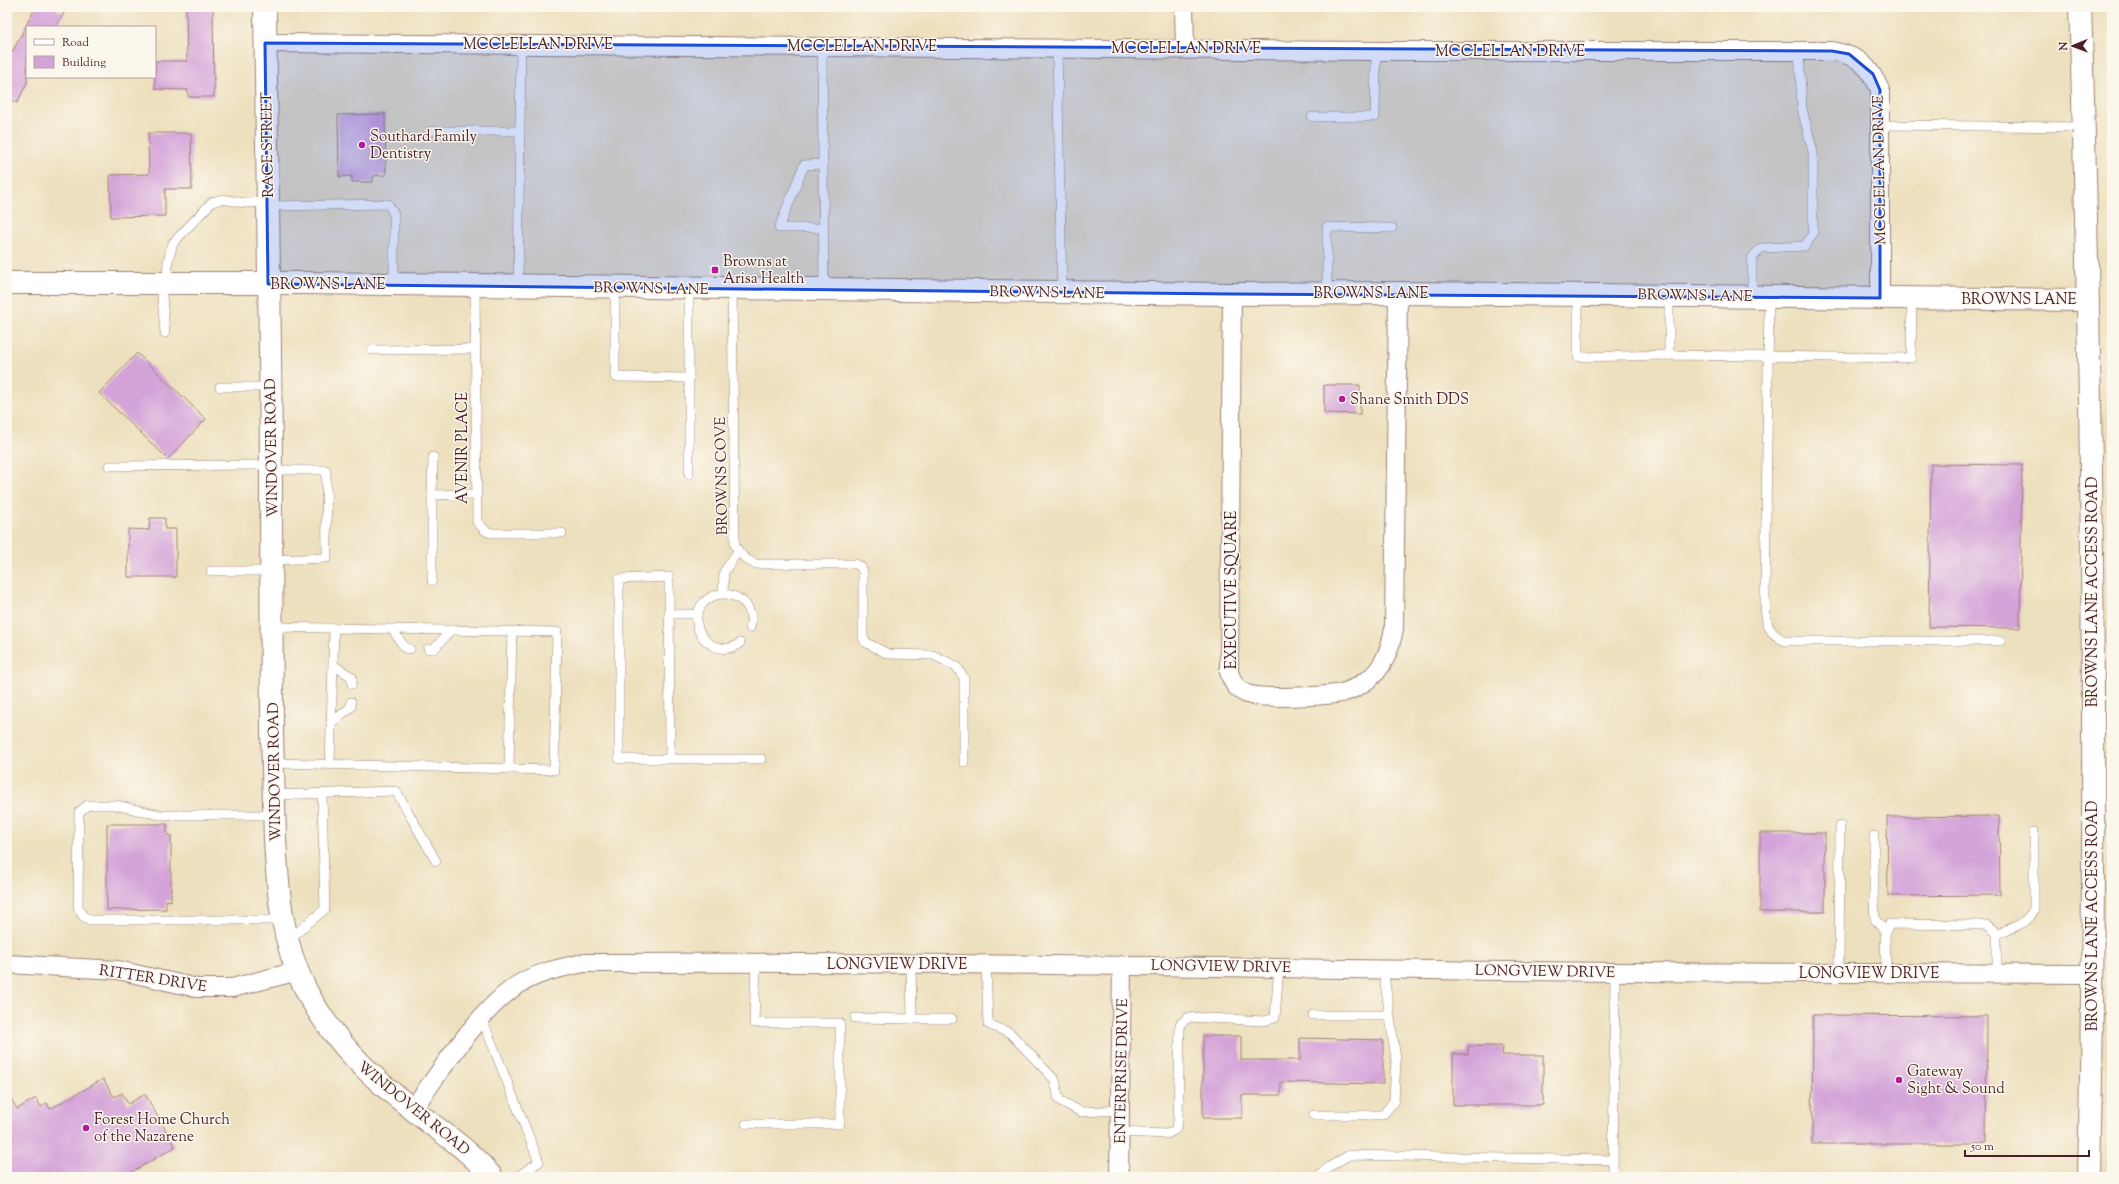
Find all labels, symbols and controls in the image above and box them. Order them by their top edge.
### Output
legend [26,26,156,78]
north arrow [2053,26,2093,66]
text: Road [62,34,89,52]
street label: MCCLELLAN DRIVE [463,35,613,56]
street label: MCCLELLAN DRIVE [787,37,937,58]
street label: MCCLELLAN DRIVE [1111,39,1261,60]
text: N [2056,41,2072,52]
street label: MCCLELLAN DRIVE [1435,42,1585,63]
text: Building [62,54,106,72]
street label: RACE STREET [257,92,280,198]
street label: MCCLELLAN DRIVE [1869,95,1892,245]
place label: Southard Family Dentistry [370,127,477,165]
marker: Southard Family Dentistry [357,140,367,150]
place label: Browns at Arisa Health [723,252,805,290]
marker: Browns at Arisa Health [710,265,720,275]
street label: BROWNS LANE [270,275,386,296]
street label: BROWNS LANE [593,278,709,301]
street label: BROWNS LANE [989,282,1105,305]
street label: BROWNS LANE [1313,284,1429,305]
street label: BROWNS LANE [1637,285,1753,308]
street label: BROWNS LANE [1961,290,2077,311]
street label: WINDOVER ROAD [261,378,284,518]
place label: Shane Smith DDS [1350,390,1469,411]
street label: AVENIR PLACE [453,392,474,504]
marker: Shane Smith DDS [1337,394,1347,404]
street label: BROWNS COVE [711,416,734,536]
street label: BROWNS LANE ACCESS ROAD [2083,477,2104,707]
street label: EXECUTIVE SQUARE [1222,511,1243,669]
street label: WINDOVER ROAD [264,702,287,842]
street label: BROWNS LANE ACCESS ROAD [2083,801,2104,1031]
street label: LONGVIEW DRIVE [827,955,967,976]
street label: LONGVIEW DRIVE [1151,956,1291,979]
street label: RITTER DRIVE [98,961,208,998]
street label: LONGVIEW DRIVE [1475,961,1615,984]
street label: LONGVIEW DRIVE [1799,964,1939,985]
street label: ENTERPRISE DRIVE [1111,998,1134,1144]
street label: WINDOVER ROAD [352,1057,474,1161]
place label: Gateway Sight & Sound [1907,1062,2005,1100]
marker: Gateway Sight & Sound [1894,1075,1904,1085]
place label: Forest Home Church of the Nazarene [94,1110,230,1148]
marker: Forest Home Church of the Nazarene [81,1123,91,1133]
scale bar [1965,1132,2089,1158]
text: 50 m [1970,1138,1994,1156]

